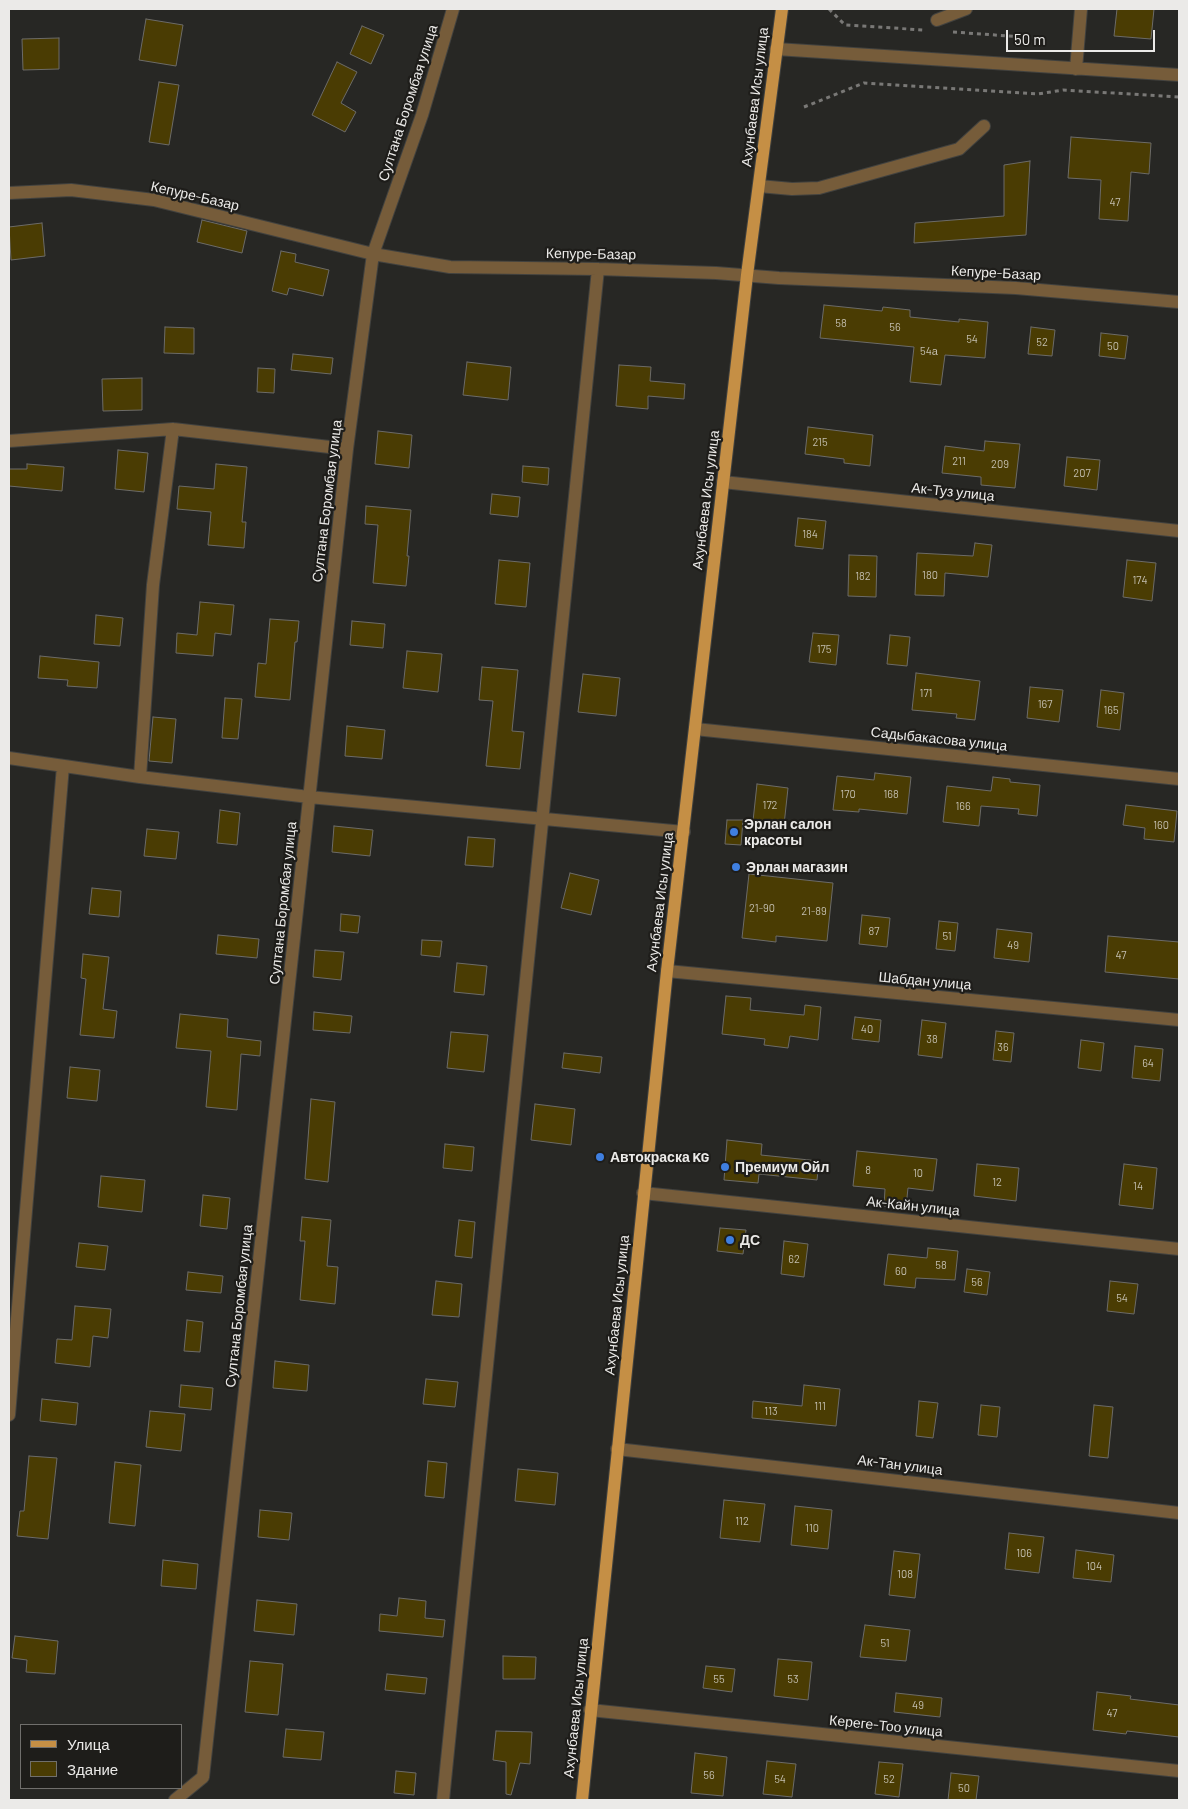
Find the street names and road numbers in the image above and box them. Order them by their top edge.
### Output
street label: Султана Боромбая улица [375,23,441,183]
street label: Ахунбаева Исы улица [738,26,772,168]
street label: Кепуре-Базар [149,178,241,214]
street label: Кепуре-Базар [546,245,636,263]
street label: Кепуре-Базар [950,262,1042,284]
street label: Султана Боромбая улица [309,419,345,583]
street label: Ахунбаева Исы улица [689,429,723,571]
street label: Ак-Туз улица [911,479,995,505]
street label: Садыбакасова улица [870,723,1008,755]
street label: Султана Боромбая улица [266,821,300,985]
street label: Ахунбаева Исы улица [643,831,677,973]
street label: Шабдан улица [878,969,972,993]
street label: Ак-Кайн улица [865,1193,961,1219]
street label: Султана Боромбая улица [222,1224,256,1388]
street label: Ахунбаева Исы улица [601,1234,633,1376]
street label: Ак-Тан улица [856,1451,944,1479]
street label: Ахунбаева Исы улица [560,1637,592,1779]
street label: Кереге-Тоо улица [828,1712,944,1740]

